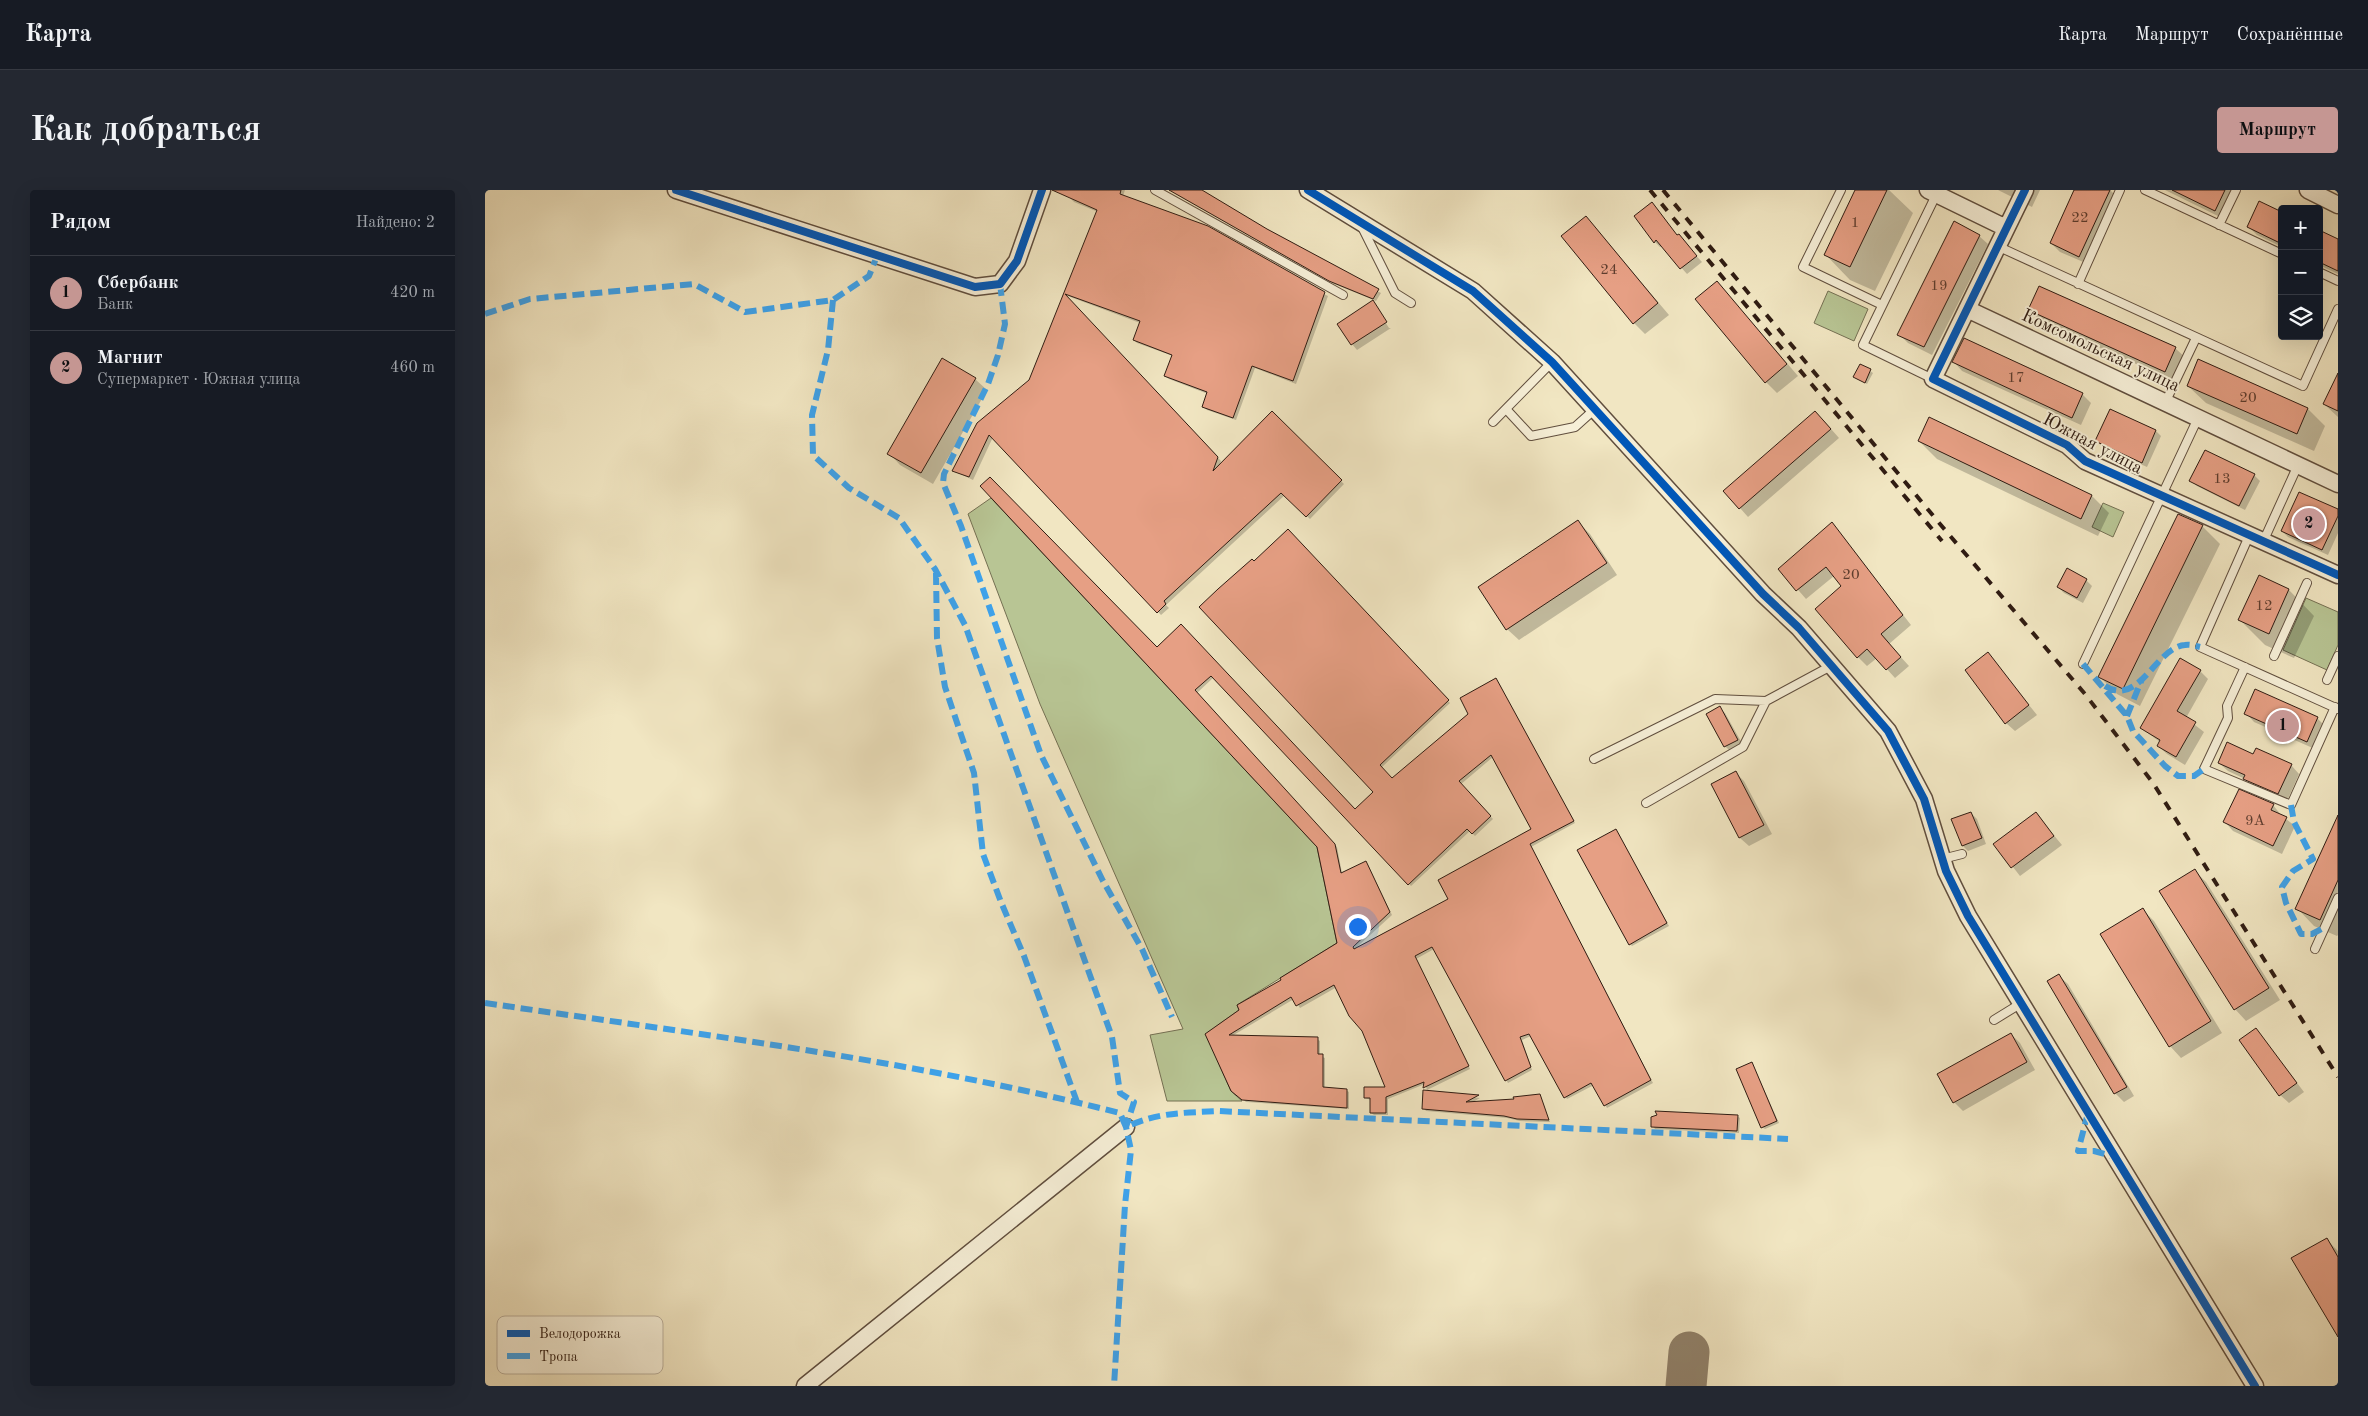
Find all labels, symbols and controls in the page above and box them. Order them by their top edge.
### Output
text: Карта [25,23,92,47]
text: Карта [2058,26,2107,44]
text: Маршрут [2135,26,2209,44]
text: Сохранённые [2237,26,2343,44]
button: Маршрут [2217,107,2338,153]
text: Как добраться [30,113,261,148]
map controls [2278,205,2323,340]
button: + [2278,205,2323,250]
house number: 22 [2071,211,2089,226]
text: Рядом [50,212,111,233]
text: Найдено: 2 [356,215,435,231]
house number: 1 [1851,216,1859,231]
button: − [2278,250,2323,295]
house number: 24 [1600,263,1618,278]
text: Сбербанк [97,274,179,293]
house number: 19 [1930,279,1948,294]
text: 1 [61,285,71,301]
text: 420 m [390,285,435,301]
button: layers [2278,295,2323,340]
text: Банк [97,297,133,313]
street label: Комсомольская улица [2019,306,2182,395]
text: Магнит [97,349,163,368]
text: 2 [61,360,71,376]
text: 460 m [390,360,435,376]
house number: 17 [2007,371,2025,386]
text: Супермаркет · Южная улица [97,372,300,388]
house number: 20 [2239,391,2257,406]
street label: Южная улица [2040,410,2145,478]
house number: 13 [2213,472,2231,487]
pin: 2 [2293,505,2325,543]
house number: 20 [1842,568,1860,583]
house number: 12 [2255,599,2273,614]
pin: 1 [2267,707,2299,745]
house number: 9А [2245,814,2266,829]
your location [1345,914,1371,940]
legend [497,1316,663,1374]
text: Велодорожка [539,1327,621,1341]
text: Тропа [539,1350,578,1364]

